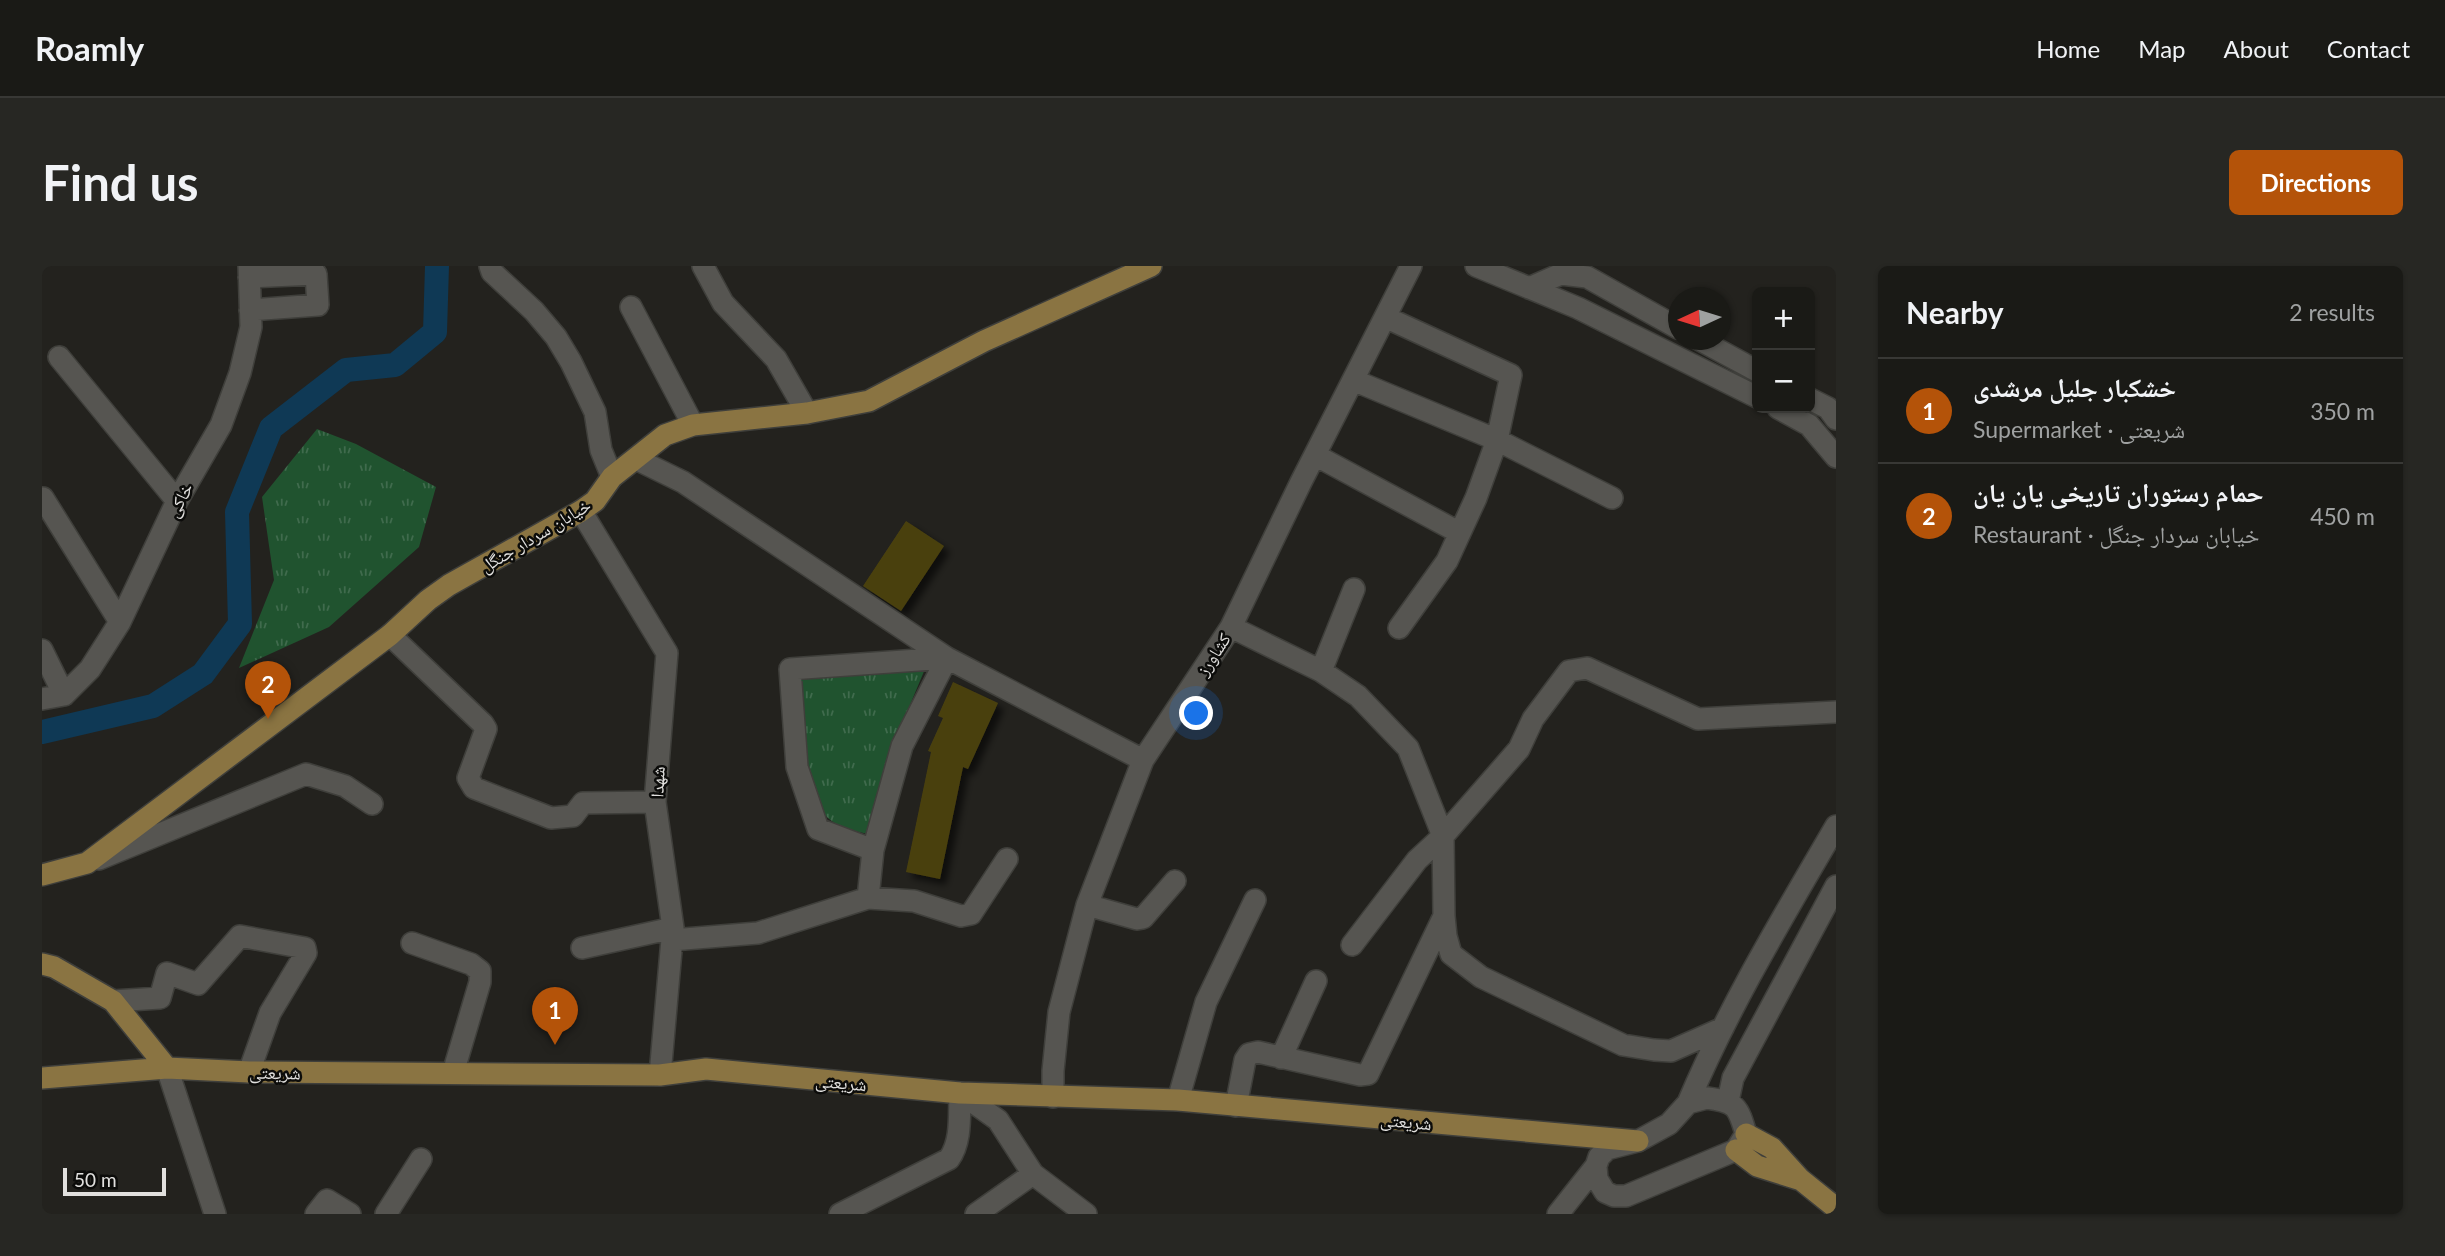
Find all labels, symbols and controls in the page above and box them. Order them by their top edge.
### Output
text: Roamly [35,28,144,68]
text: Home [2036,34,2100,63]
text: Map [2138,34,2186,63]
text: About [2224,34,2289,63]
text: Contact [2327,34,2410,63]
button: Directions [2229,150,2403,215]
text: Find us [42,153,199,211]
north arrow [1668,287,1731,350]
map controls [1752,287,1815,413]
button: + [1752,287,1815,350]
text: Nearby [1906,294,2004,330]
text: 2 results [2289,298,2375,326]
button: − [1752,350,1815,413]
text: خشکبار جلیل مرشدی [1973,371,2176,403]
text: 1 [1922,397,1936,425]
text: 350 m [2310,397,2375,425]
text: Supermarket · شریعتی [1973,415,2185,443]
text: حمام رستوران تاریخی یان یان [1973,476,2264,508]
street label: خاکی [161,479,198,521]
street label: خیابان سردار جنگل [476,493,595,578]
text: 2 [1922,502,1936,530]
text: 450 m [2310,502,2375,530]
text: Restaurant · خیابان سردار جنگل [1973,520,2259,548]
street label: کشاورز [1191,628,1235,680]
pin: 2 [245,661,291,719]
your location [1179,696,1213,730]
street label: شهدا [645,766,669,798]
pin: 1 [532,987,578,1045]
street label: شریعتی [249,1061,301,1084]
street label: شریعتی [814,1069,868,1096]
street label: شریعتی [1379,1108,1433,1135]
scale bar [63,1165,166,1197]
text: 50 m [74,1168,117,1191]

